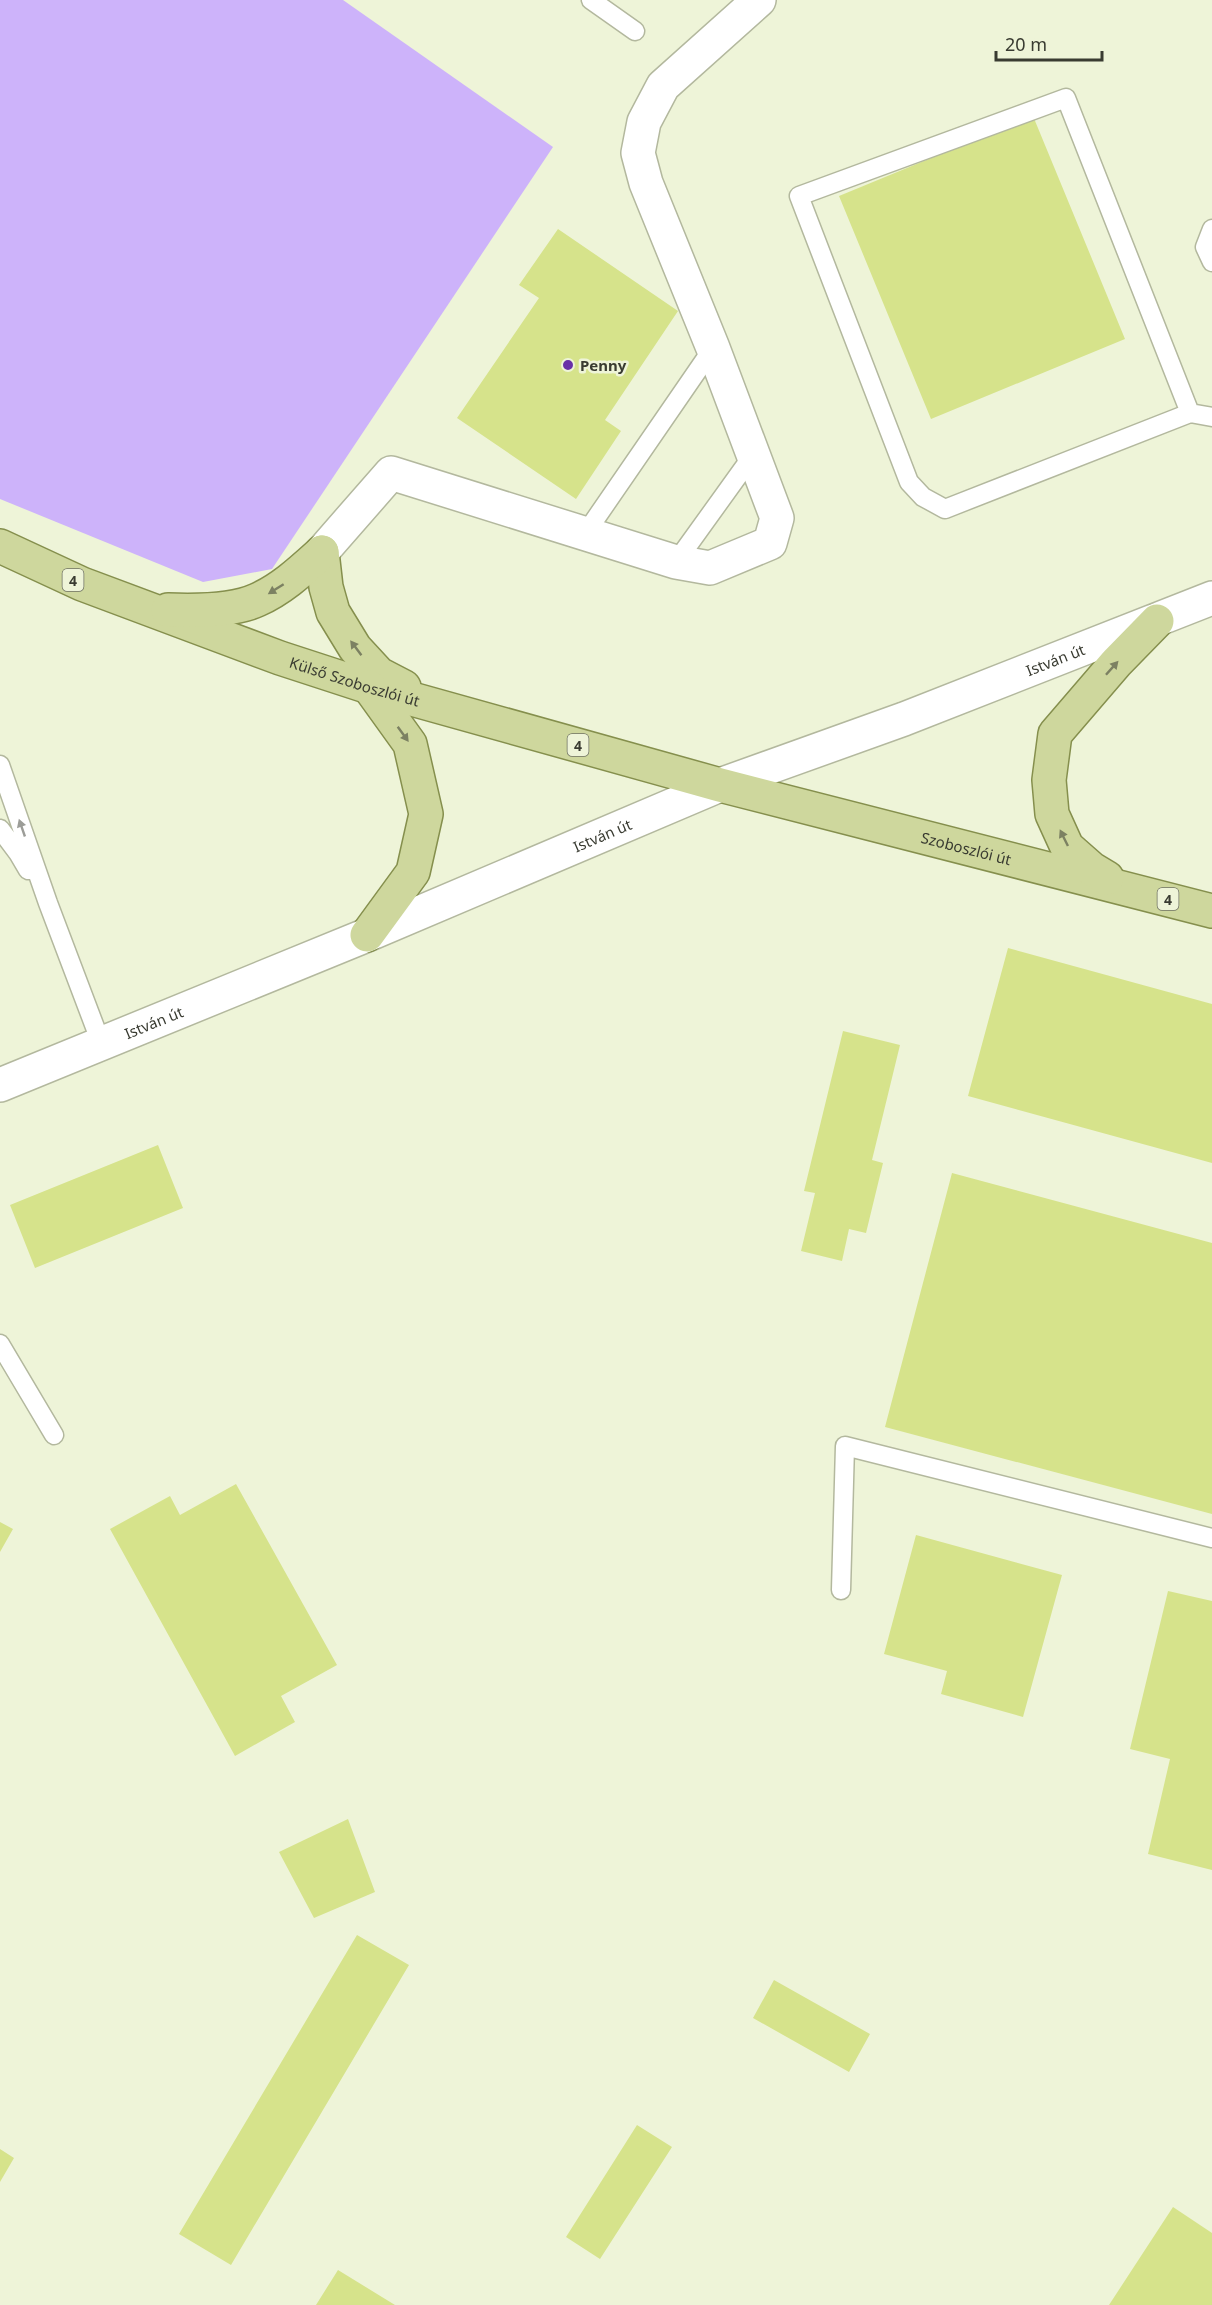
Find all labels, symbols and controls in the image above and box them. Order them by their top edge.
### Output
scale bar [996,24,1102,62]
text: 20 m [1005,32,1047,56]
place label: Penny [580,355,627,375]
marker: Penny [561,358,575,372]
road number: 4 [62,569,84,591]
one-way arrow [268,583,284,594]
street label: István út [1023,639,1088,680]
one-way arrow [351,640,363,655]
street label: Külső Szoboszlói út [287,652,422,711]
one-way arrow [1105,660,1119,675]
one-way arrow [397,727,409,742]
road number: 4 [568,734,588,756]
street label: István út [570,814,635,856]
one-way arrow [16,819,26,837]
street label: Szoboszlói út [919,827,1014,869]
one-way arrow [1059,830,1069,847]
road number: 4 [1158,888,1178,910]
street label: István út [121,1001,187,1043]

